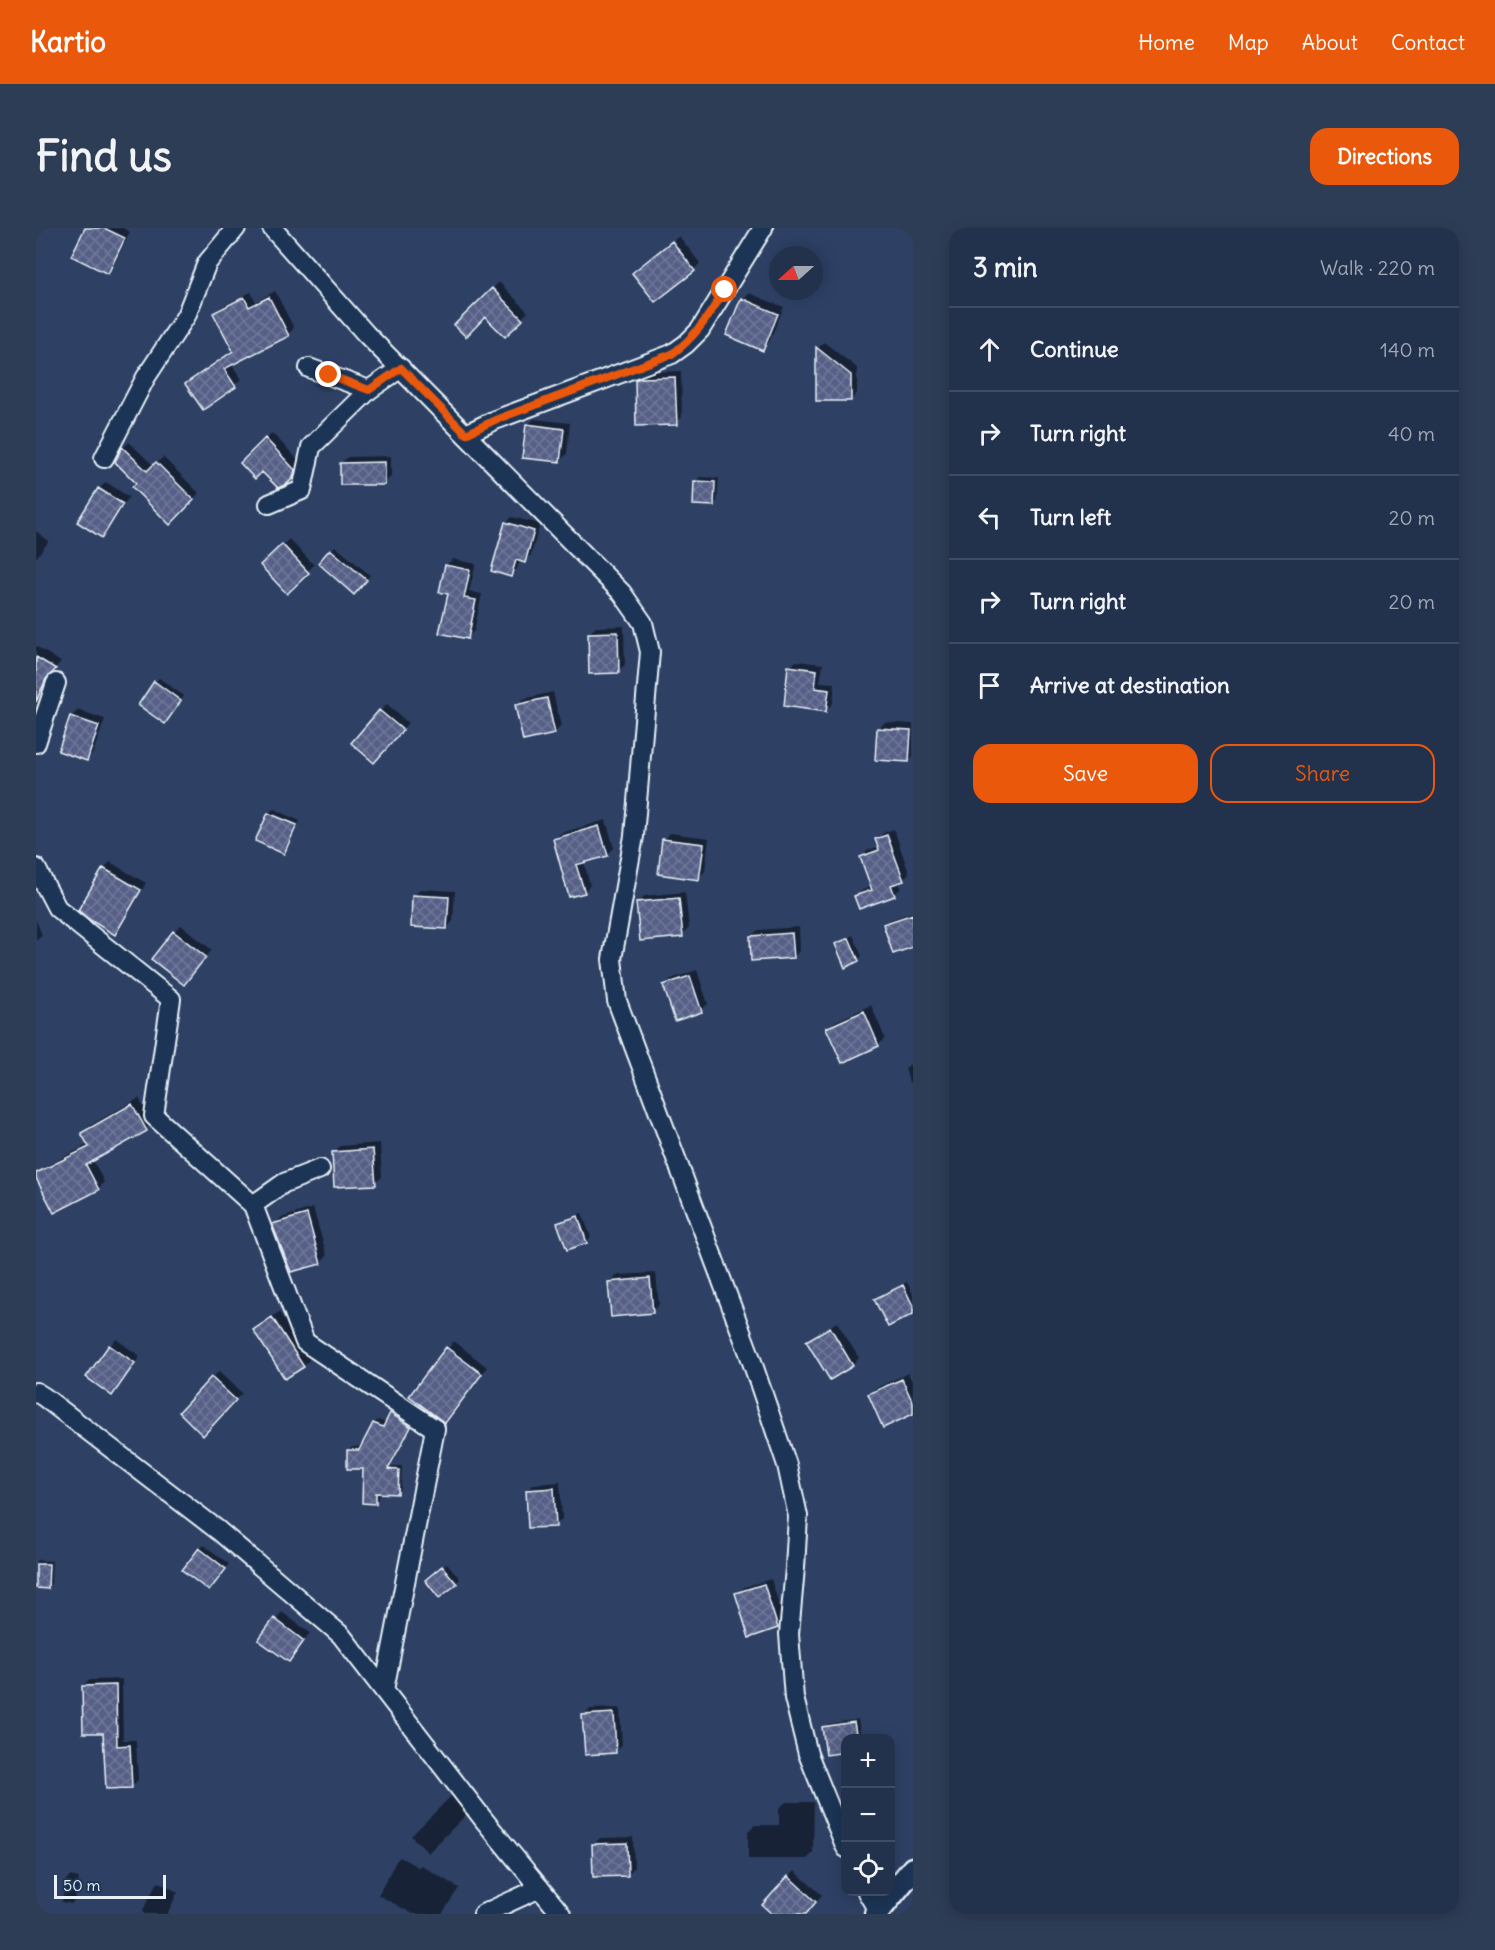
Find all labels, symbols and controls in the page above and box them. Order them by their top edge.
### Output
text: Kartio [30,24,106,60]
text: Home [1138,29,1195,56]
text: Map [1228,29,1269,56]
text: About [1302,29,1358,56]
text: Contact [1391,29,1465,56]
button: Directions [1310,128,1459,185]
text: Find us [36,130,172,182]
north arrow [769,246,823,300]
text: 3 min [973,251,1038,284]
text: Walk · 220 m [1320,255,1435,280]
route start [711,276,737,302]
icon: ahead [973,333,1006,366]
text: Continue [1030,335,1119,363]
text: 140 m [1380,337,1435,362]
route end [315,361,341,387]
icon: right [973,417,1006,450]
text: Turn right [1030,419,1126,447]
text: 40 m [1388,421,1435,446]
icon: left [973,501,1006,534]
text: Turn left [1030,503,1111,531]
text: 20 m [1389,505,1435,530]
icon: right [973,585,1006,618]
text: Turn right [1030,587,1126,615]
text: 20 m [1389,589,1435,614]
icon: arrive [973,669,1006,702]
text: Arrive at destination [1030,671,1230,699]
button: Save [973,744,1198,803]
button: Share [1210,744,1435,803]
map controls [841,1734,895,1896]
button: + [841,1734,895,1788]
button: − [841,1788,895,1842]
button: locate [841,1842,895,1896]
scale bar [54,1872,166,1900]
text: 50 m [63,1875,101,1895]

